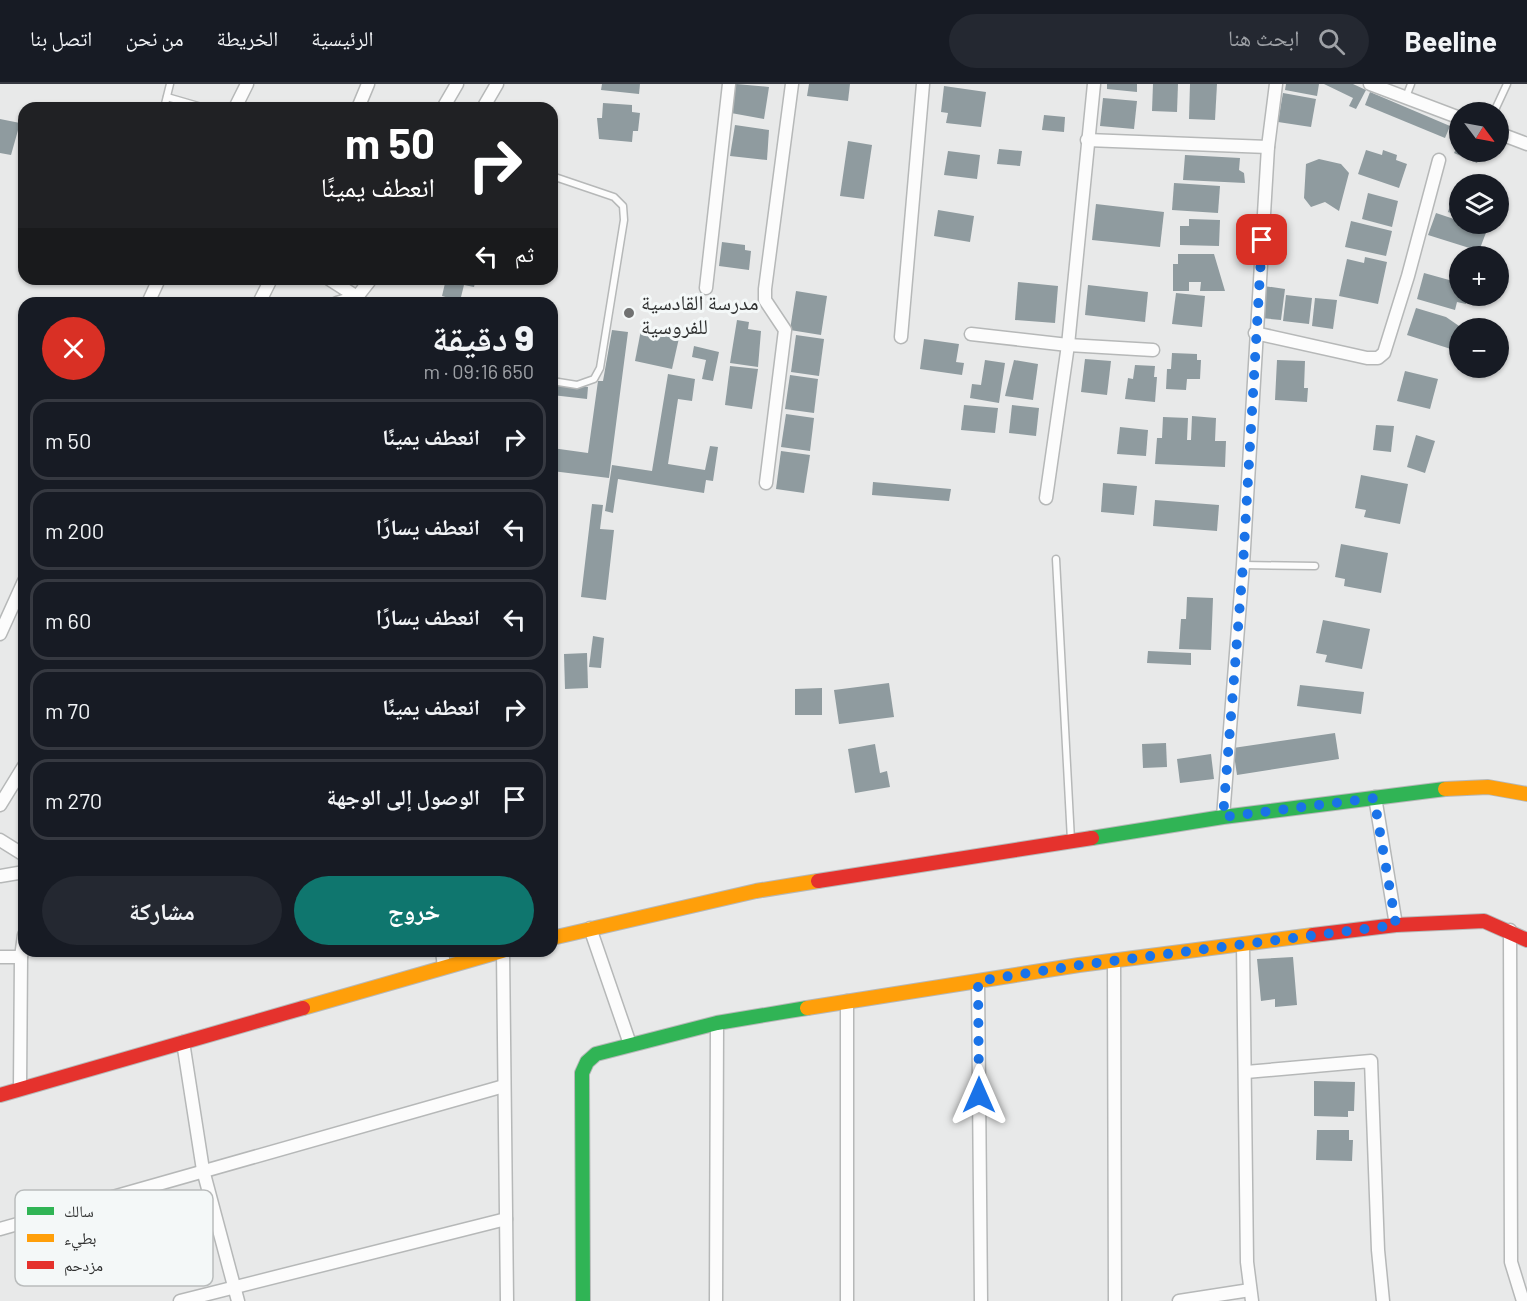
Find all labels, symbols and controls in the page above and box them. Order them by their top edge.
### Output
search box [949,14,1369,68]
text: ابحث هنا [1228,24,1300,50]
text: Beeline [1405,24,1497,58]
text: اتصل بنا [30,25,92,50]
text: من نحن [125,25,183,50]
text: الخريطة [216,25,278,50]
text: الرئيسية [311,25,374,50]
icon: search [1315,25,1348,58]
north arrow [1449,102,1509,162]
map controls [1449,102,1509,378]
text: 50 m [345,117,435,167]
icon: right [456,126,534,204]
text: انعطف يمينًا [321,170,435,202]
button: layers [1449,174,1509,234]
pin [1236,214,1287,265]
icon: arrive [1245,223,1278,256]
icon: left [470,240,503,273]
text: ثم [515,240,534,266]
button: + [1449,246,1509,306]
place label: مدرسة القادسية للفروسية [641,289,759,338]
marker: مدرسة القادسية للفروسية [622,306,636,320]
text: 9 دقيقة [432,315,534,358]
button: close [42,317,105,380]
button: − [1449,318,1509,378]
text: 650 m · 09:16 [424,359,534,383]
text: انعطف يمينًا [382,423,480,449]
icon: right [498,423,531,456]
text: 50 m [45,427,91,453]
text: انعطف يسارًا [376,513,480,539]
icon: left [498,513,531,546]
text: 200 m [45,517,104,543]
text: انعطف يسارًا [376,603,480,629]
icon: left [498,603,531,636]
text: 60 m [45,607,91,633]
text: انعطف يمينًا [382,693,480,719]
icon: right [498,693,531,726]
text: 70 m [45,697,90,723]
text: الوصول إلى الوجهة [327,783,480,809]
icon: arrive [498,783,531,816]
text: 270 m [45,787,102,813]
button: مشاركة [42,876,282,945]
button: خروج [294,876,534,945]
position arrow [947,1063,1011,1127]
legend [15,1190,213,1286]
text: سالك [64,1201,94,1220]
text: بطيء [64,1228,96,1251]
text: مزدحم [64,1255,103,1276]

